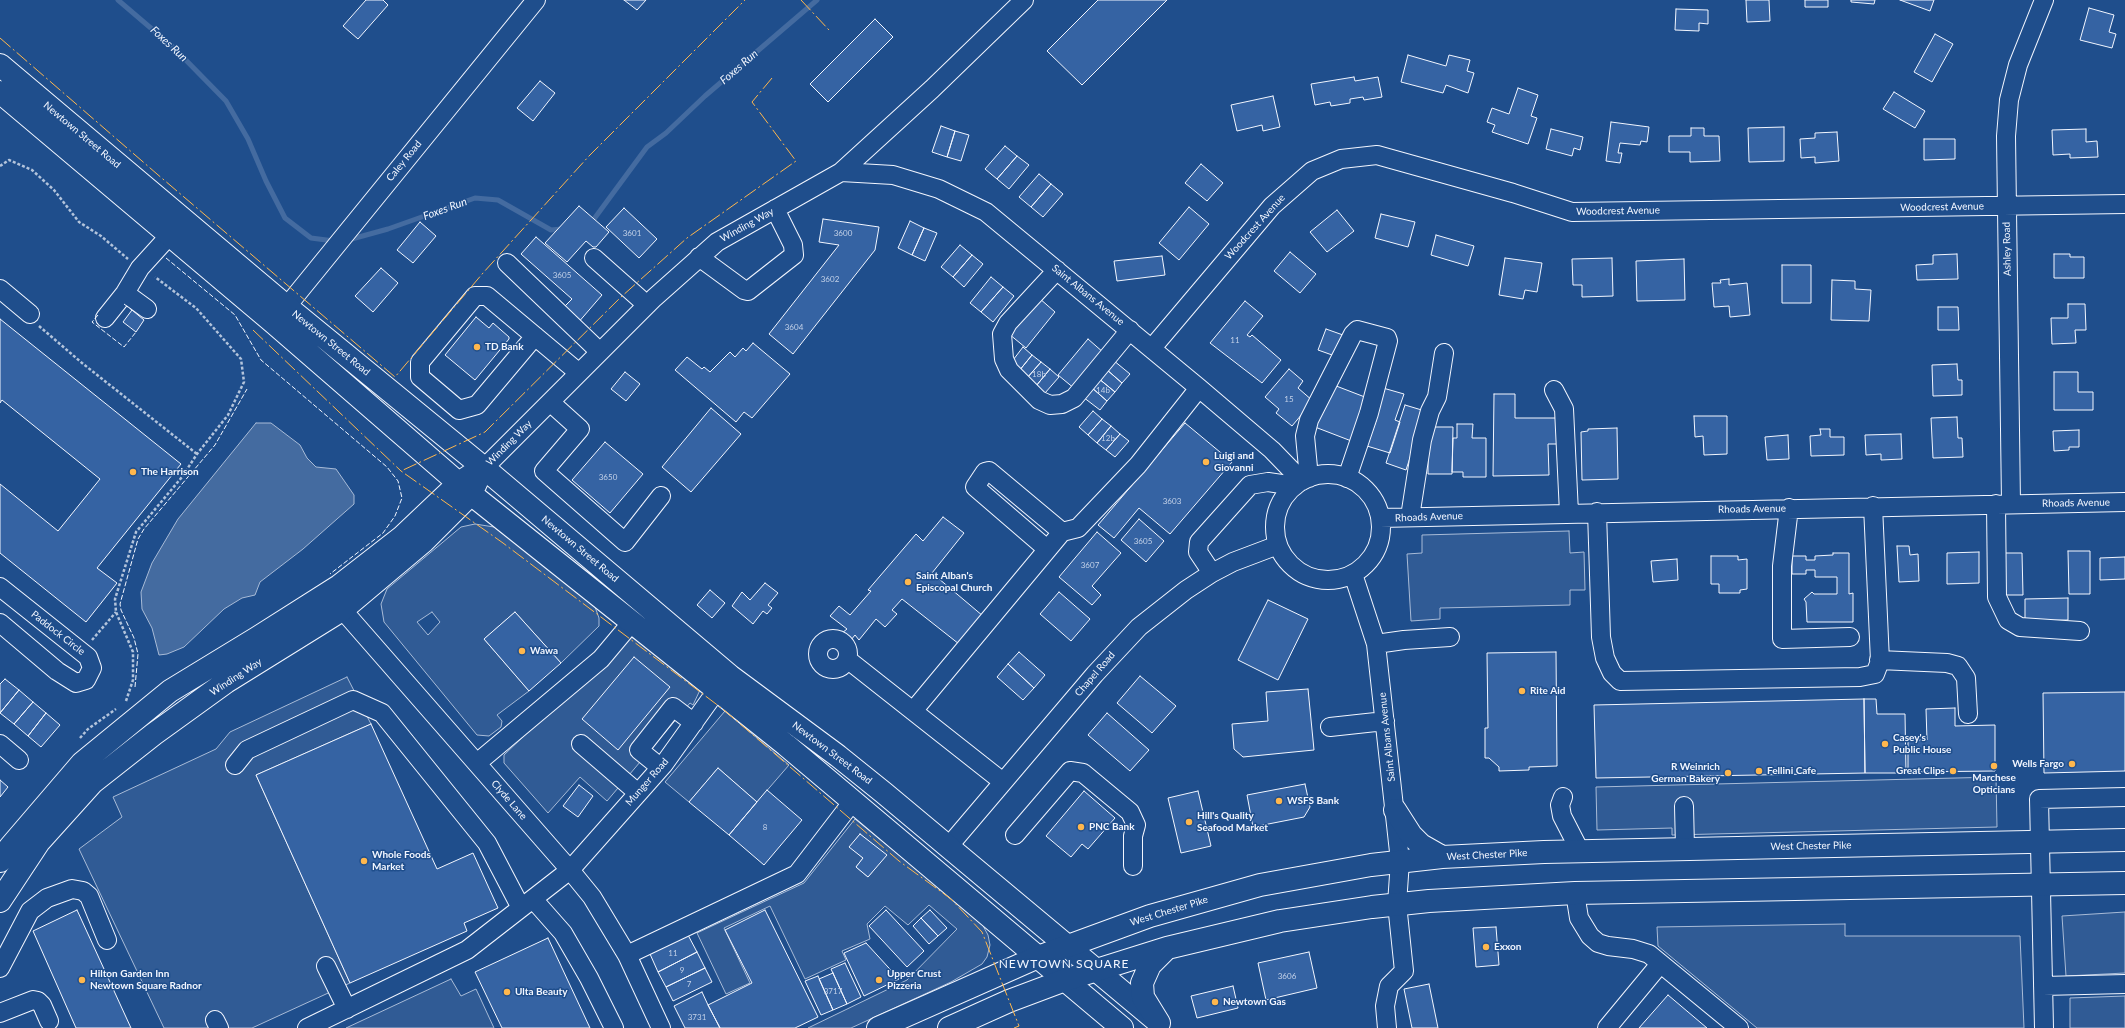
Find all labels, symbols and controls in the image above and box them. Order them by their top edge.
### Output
water label: Foxes Run [148,24,190,64]
water label: Foxes Run [717,47,761,87]
street label: Newtown Street Road [41,99,123,171]
street label: Caley Road [384,138,424,184]
street label: Woodcrest Avenue [1223,192,1287,262]
water label: Foxes Run [421,195,469,223]
street label: Woodcrest Avenue [1900,200,1984,214]
street label: Woodcrest Avenue [1576,204,1660,218]
street label: Winding Way [718,205,776,245]
street label: Ashley Road [2001,222,2013,276]
house number: 3601 [623,228,641,238]
house number: 3600 [834,228,852,238]
street label: Saint Albans Avenue [1049,262,1127,328]
house number: 3605 [553,270,571,280]
house number: 3602 [821,274,839,284]
street label: Newtown Street Road [290,308,372,378]
house number: 3604 [785,322,803,332]
house number: 11 [1230,335,1240,345]
place label: TD Bank [485,341,524,353]
marker: TD Bank [472,342,482,352]
house number: 18b [1032,369,1046,379]
house number: 14b [1096,385,1110,395]
house number: 15 [1284,394,1294,404]
street label: Winding Way [484,418,534,468]
house number: 12b [1101,433,1115,443]
place label: Luigi and Giovanni [1214,450,1254,474]
marker: Luigi and Giovanni [1201,457,1211,467]
place label: The Harrison [141,466,199,478]
marker: The Harrison [128,467,138,477]
house number: 3650 [599,472,617,482]
house number: 3603 [1163,496,1181,506]
street label: Rhoads Avenue [2042,496,2110,510]
street label: Rhoads Avenue [1718,502,1786,516]
street label: Rhoads Avenue [1395,510,1463,524]
street label: Newtown Street Road [539,513,621,585]
house number: 3605 [1134,536,1152,546]
house number: 3607 [1081,560,1099,570]
place label: Saint Alban's Episcopal Church [916,570,992,594]
marker: Saint Alban's Episcopal Church [903,577,913,587]
street label: Paddock Circle [29,608,87,658]
place label: Wawa [530,645,558,657]
marker: Wawa [517,646,527,656]
street label: Chapel Road [1072,649,1118,699]
street label: Winding Way [208,656,264,698]
place label: Rite Aid [1530,685,1565,697]
marker: Rite Aid [1517,686,1527,696]
street label: Saint Albans Avenue [1376,692,1398,782]
street label: Newtown Street Road [790,719,874,787]
place label: Casey's Public House [1893,732,1951,756]
marker: Casey's Public House [1880,739,1890,749]
street label: Munger Road [623,756,671,808]
place label: Wells Fargo [2012,758,2064,770]
marker: Wells Fargo [2067,759,2077,769]
place label: R Weinrich German Bakery [1651,761,1720,784]
marker: Marchese Opticians [1989,761,1999,771]
place label: Fellini Cafe [1767,765,1816,777]
place label: Great Clips [1896,765,1945,777]
marker: Fellini Cafe [1754,766,1764,776]
marker: Great Clips [1948,766,1958,776]
marker: R Weinrich German Bakery [1723,768,1733,778]
place label: Marchese Opticians [1972,772,2016,796]
street label: Clyde Lane [489,778,529,822]
place label: WSFS Bank [1287,795,1339,807]
marker: WSFS Bank [1274,796,1284,806]
place label: Hill's Quality Seafood Market [1197,810,1268,834]
marker: Hill's Quality Seafood Market [1184,817,1194,827]
place label: PNC Bank [1089,821,1135,833]
house number: 8 [763,822,767,832]
marker: PNC Bank [1076,822,1086,832]
street label: West Chester Pike [1770,839,1852,853]
street label: West Chester Pike [1446,847,1528,863]
place label: Whole Foods Market [372,849,431,872]
marker: Whole Foods Market [359,856,369,866]
street label: West Chester Pike [1129,893,1209,929]
place label: Exxon [1494,941,1521,953]
marker: Exxon [1481,942,1491,952]
house number: 11 [668,948,678,958]
district label: NEWTOWN SQUARE [999,957,1129,971]
house number: 9 [680,965,684,975]
place label: Hilton Garden Inn Newtown Square Radnor [90,968,202,992]
place label: Upper Crust Pizzeria [887,968,941,992]
house number: 3606 [1278,971,1296,981]
marker: Hilton Garden Inn Newtown Square Radnor [77,975,87,985]
marker: Upper Crust Pizzeria [874,975,884,985]
house number: 7 [687,979,691,989]
place label: Ulta Beauty [515,986,568,998]
house number: 3717 [824,986,842,996]
marker: Ulta Beauty [502,987,512,997]
place label: Newtown Gas [1223,996,1286,1008]
marker: Newtown Gas [1210,997,1220,1007]
house number: 3731 [688,1012,706,1022]

